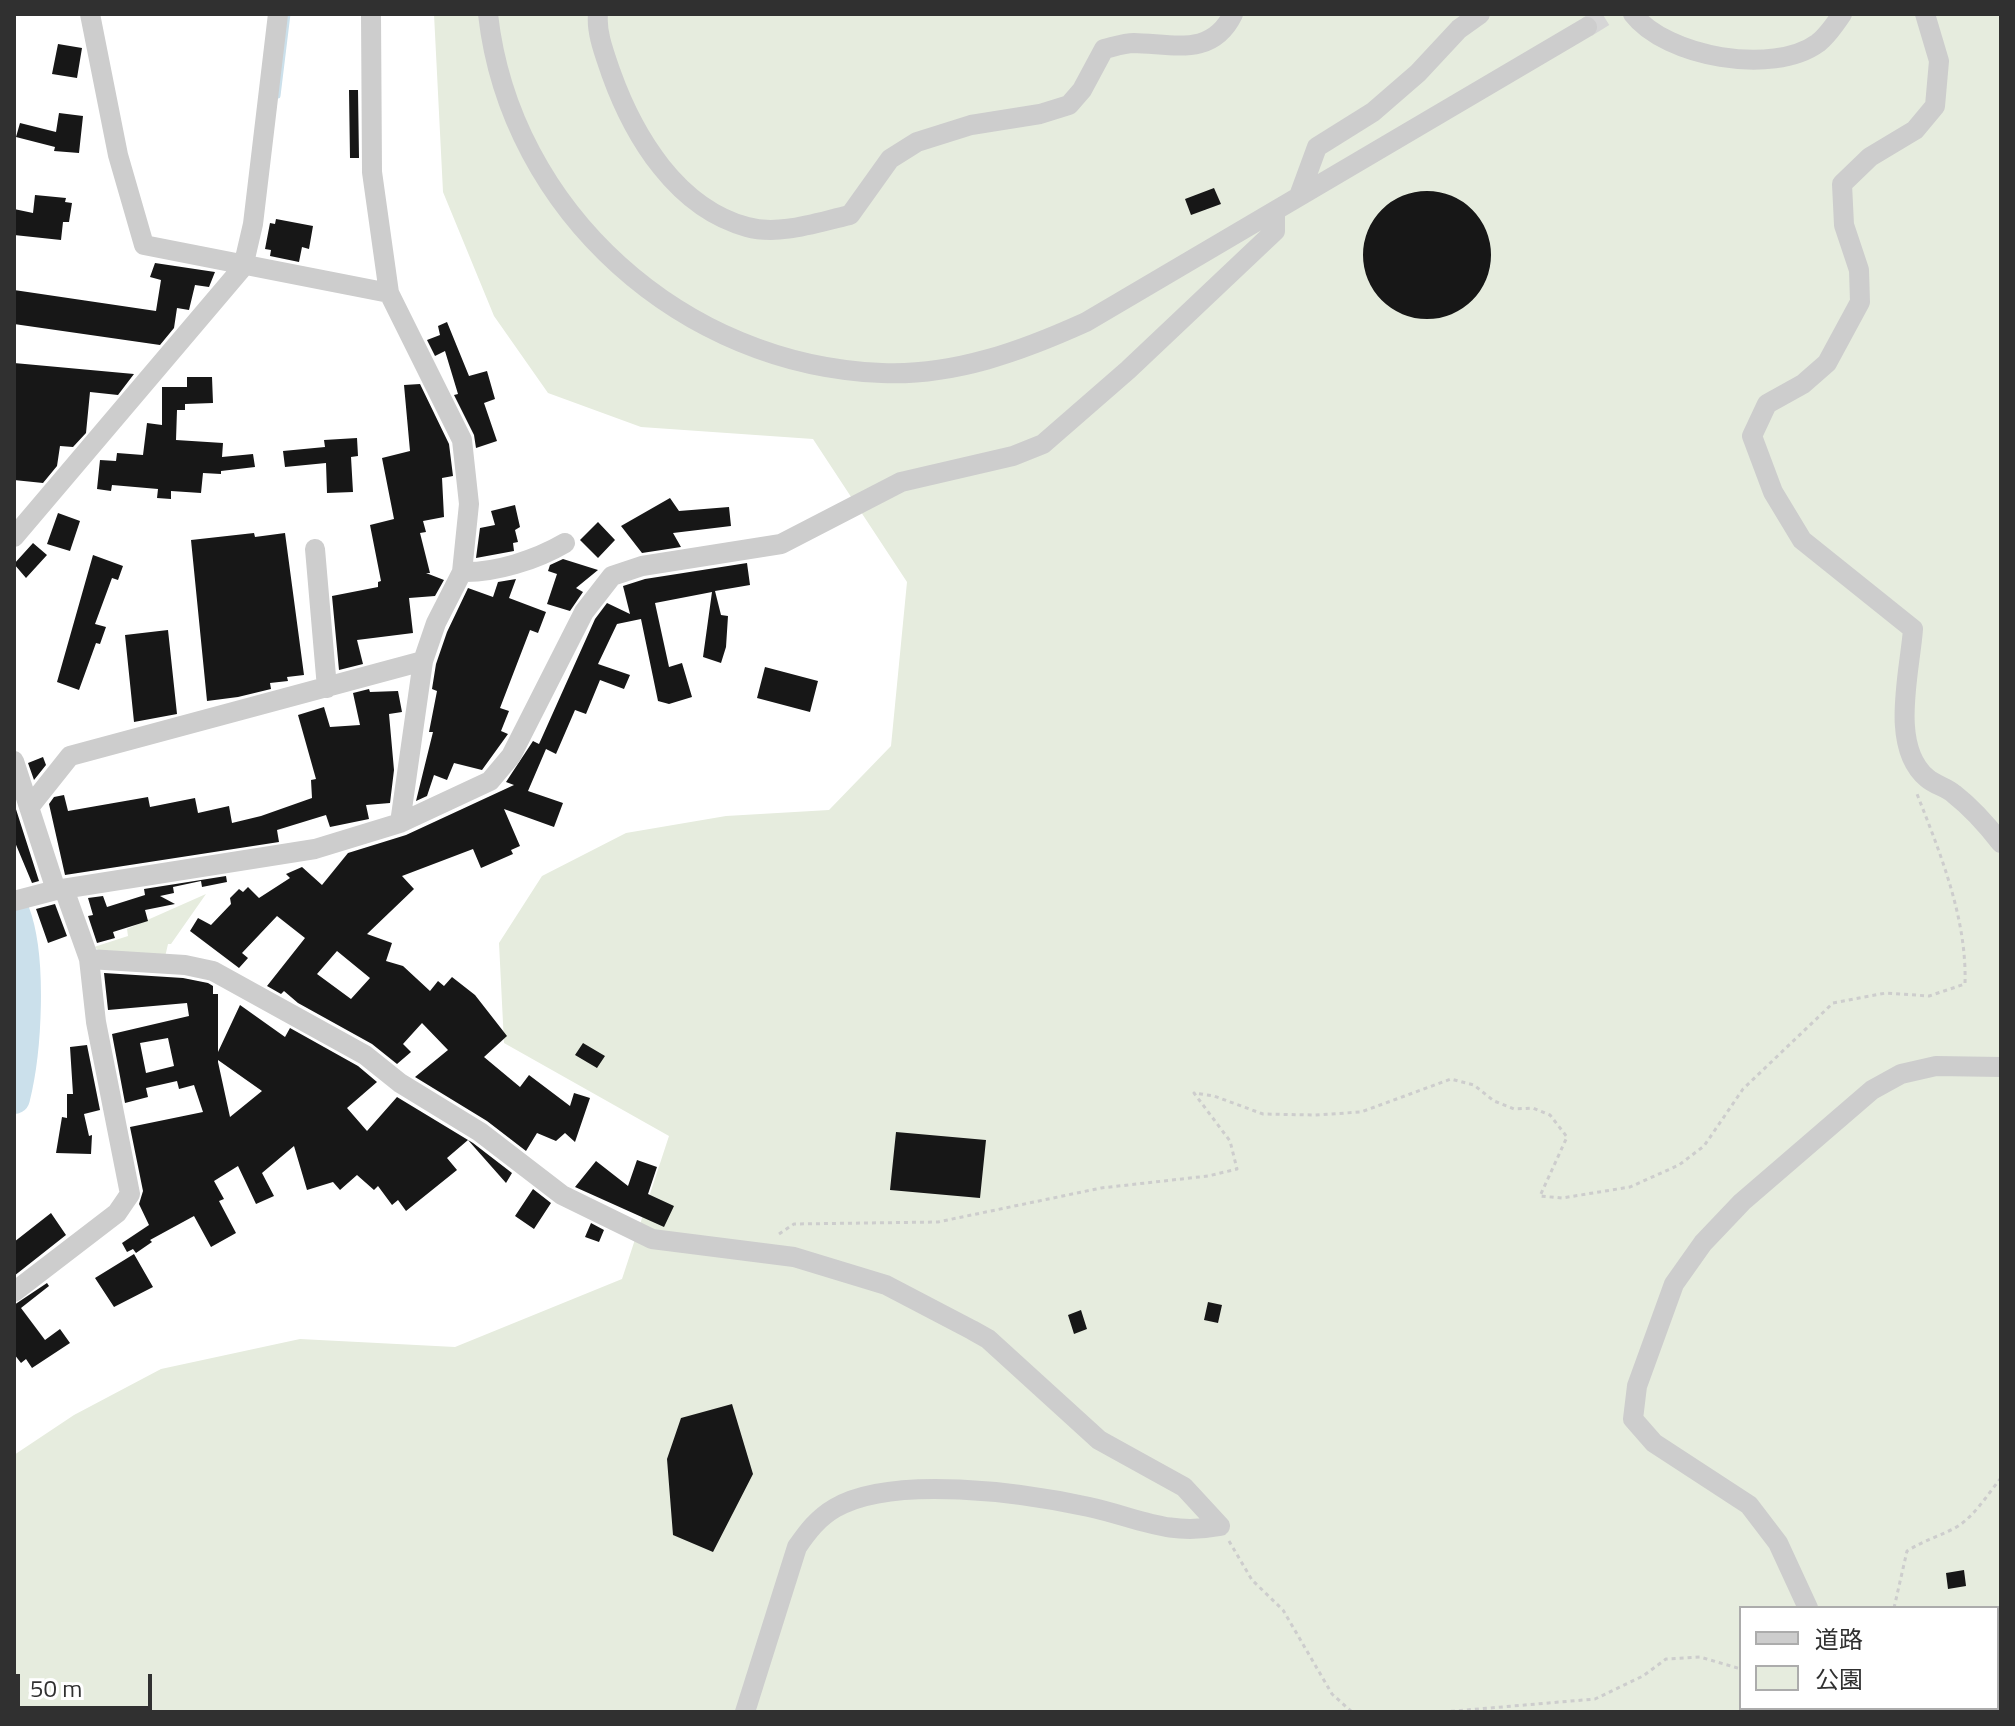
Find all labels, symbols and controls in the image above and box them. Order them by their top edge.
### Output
legend [1739,1606,1999,1710]
text: 道路 [1815,1621,1863,1657]
scale bar [20,1658,156,1708]
text: 公園 [1815,1661,1863,1697]
text: 50 m [30,1670,82,1706]

